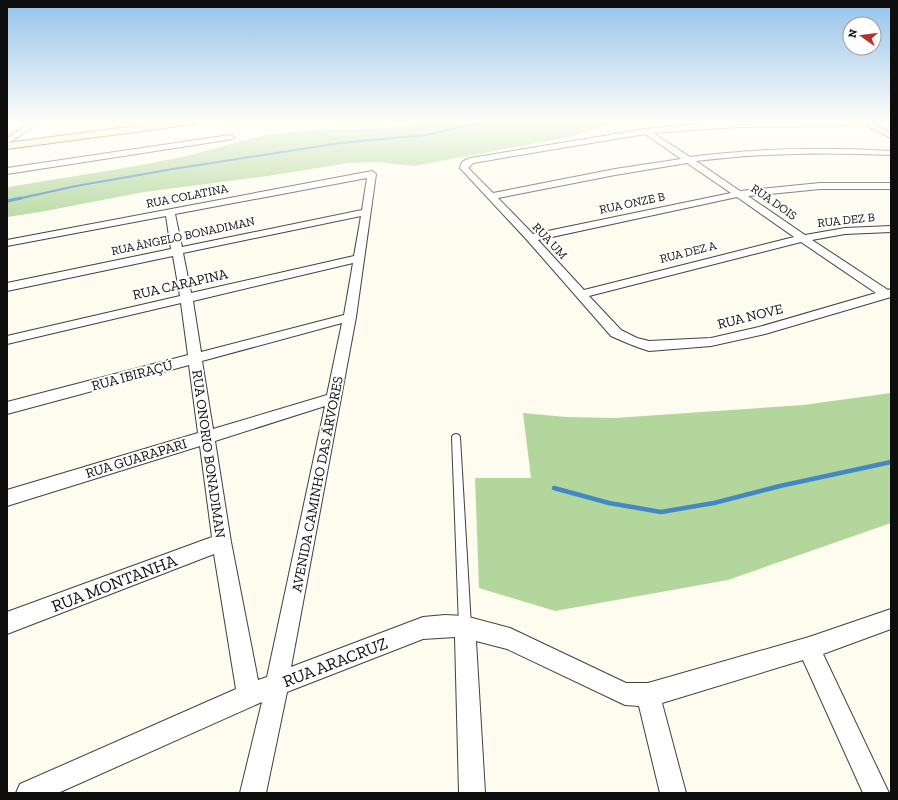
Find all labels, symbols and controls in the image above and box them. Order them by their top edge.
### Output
north arrow [842,16,882,56]
text: N [845,27,860,39]
street label: RUA COLATINA [145,181,229,211]
street label: RUA DOIS [748,181,800,223]
street label: RUA ONZE B [598,189,666,217]
street label: RUA DEZ B [817,210,875,230]
street label: RUA ÂNGELO BONADIMAN [110,214,256,258]
street label: RUA UM [530,220,571,262]
street label: RUA DEZ A [658,238,718,266]
street label: RUA CARAPINA [131,265,230,304]
street label: RUA NOVE [716,300,785,333]
street label: RUA IBIRAÇÚ [90,356,175,395]
street label: RUA ONORIO BONADIMAN [188,369,229,539]
street label: AVENIDA CAMINHO DAS ÁRVORES [288,375,347,594]
street label: RUA GUARAPARI [83,435,189,482]
street label: RUA MONTANHA [49,550,180,616]
street label: RUA ARACRUZ [280,633,391,691]

